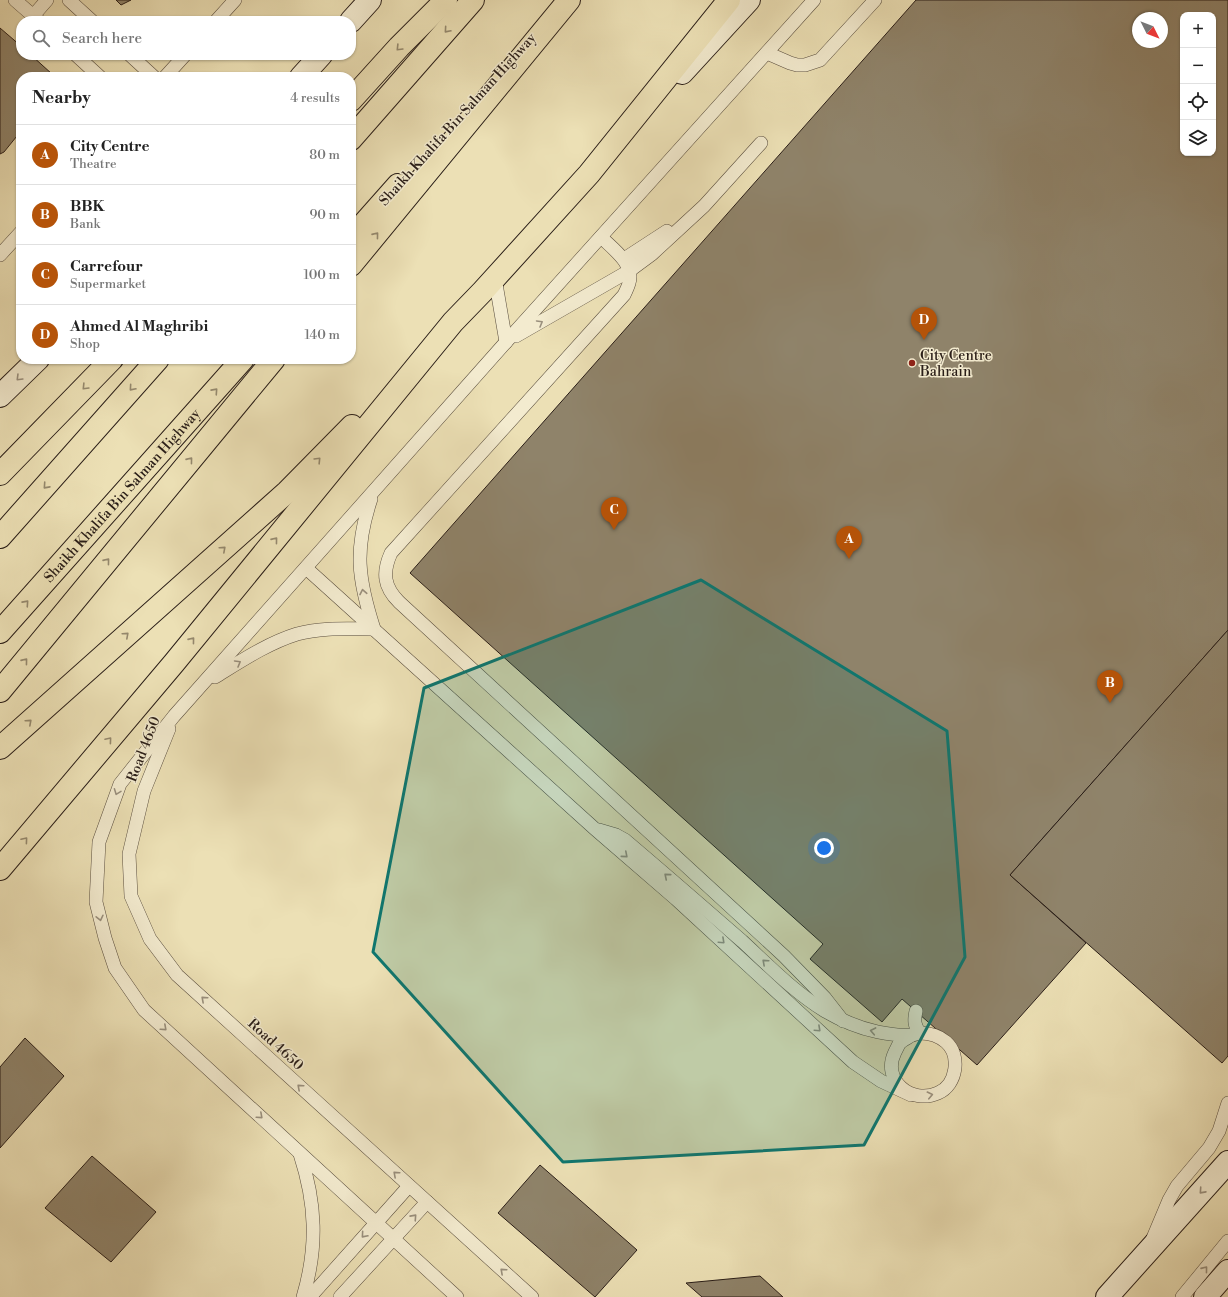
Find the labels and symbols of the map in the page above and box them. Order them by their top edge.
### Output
north arrow [1132,12,1168,48]
one-way arrow [445,25,452,32]
street label: Shaikh Khalifa Bin Salman Highway [375,29,540,210]
one-way arrow [396,43,404,51]
one-way arrow [371,232,378,240]
pin: D [911,307,937,340]
one-way arrow [536,320,543,327]
place label: City Centre Bahrain [919,347,992,381]
marker: City Centre Bahrain [907,358,917,368]
one-way arrow [16,373,24,381]
one-way arrow [82,382,89,390]
one-way arrow [130,384,137,391]
one-way arrow [210,388,218,396]
street label: Shaikh Khalifa Bin Salman Highway [40,405,205,587]
one-way arrow [313,457,321,465]
one-way arrow [186,458,193,465]
one-way arrow [43,481,50,488]
pin: C [601,497,627,530]
pin: A [836,526,862,559]
one-way arrow [270,537,277,544]
one-way arrow [219,546,226,553]
one-way arrow [103,558,110,565]
one-way arrow [359,589,368,595]
one-way arrow [21,600,29,608]
one-way arrow [121,633,129,640]
one-way arrow [188,638,195,645]
one-way arrow [20,659,27,666]
one-way arrow [234,661,241,668]
pin: B [1097,670,1123,703]
street label: Road 4650 [123,714,165,785]
one-way arrow [24,719,32,726]
one-way arrow [104,738,111,745]
one-way arrow [114,789,122,796]
one-way arrow [21,837,28,844]
your location [814,838,834,858]
one-way arrow [620,850,627,857]
one-way arrow [665,873,672,880]
one-way arrow [96,915,104,922]
one-way arrow [717,936,725,944]
one-way arrow [762,959,770,967]
one-way arrow [201,997,209,1004]
street label: Road 4650 [244,1015,307,1075]
one-way arrow [159,1024,167,1031]
one-way arrow [813,1024,821,1032]
one-way arrow [870,1027,876,1035]
one-way arrow [297,1084,305,1092]
one-way arrow [927,1091,934,1100]
one-way arrow [255,1111,263,1119]
one-way arrow [393,1172,401,1179]
one-way arrow [1200,1186,1207,1193]
one-way arrow [409,1214,416,1221]
one-way arrow [362,1231,369,1238]
one-way arrow [1200,1266,1207,1273]
one-way arrow [500,1268,508,1276]

